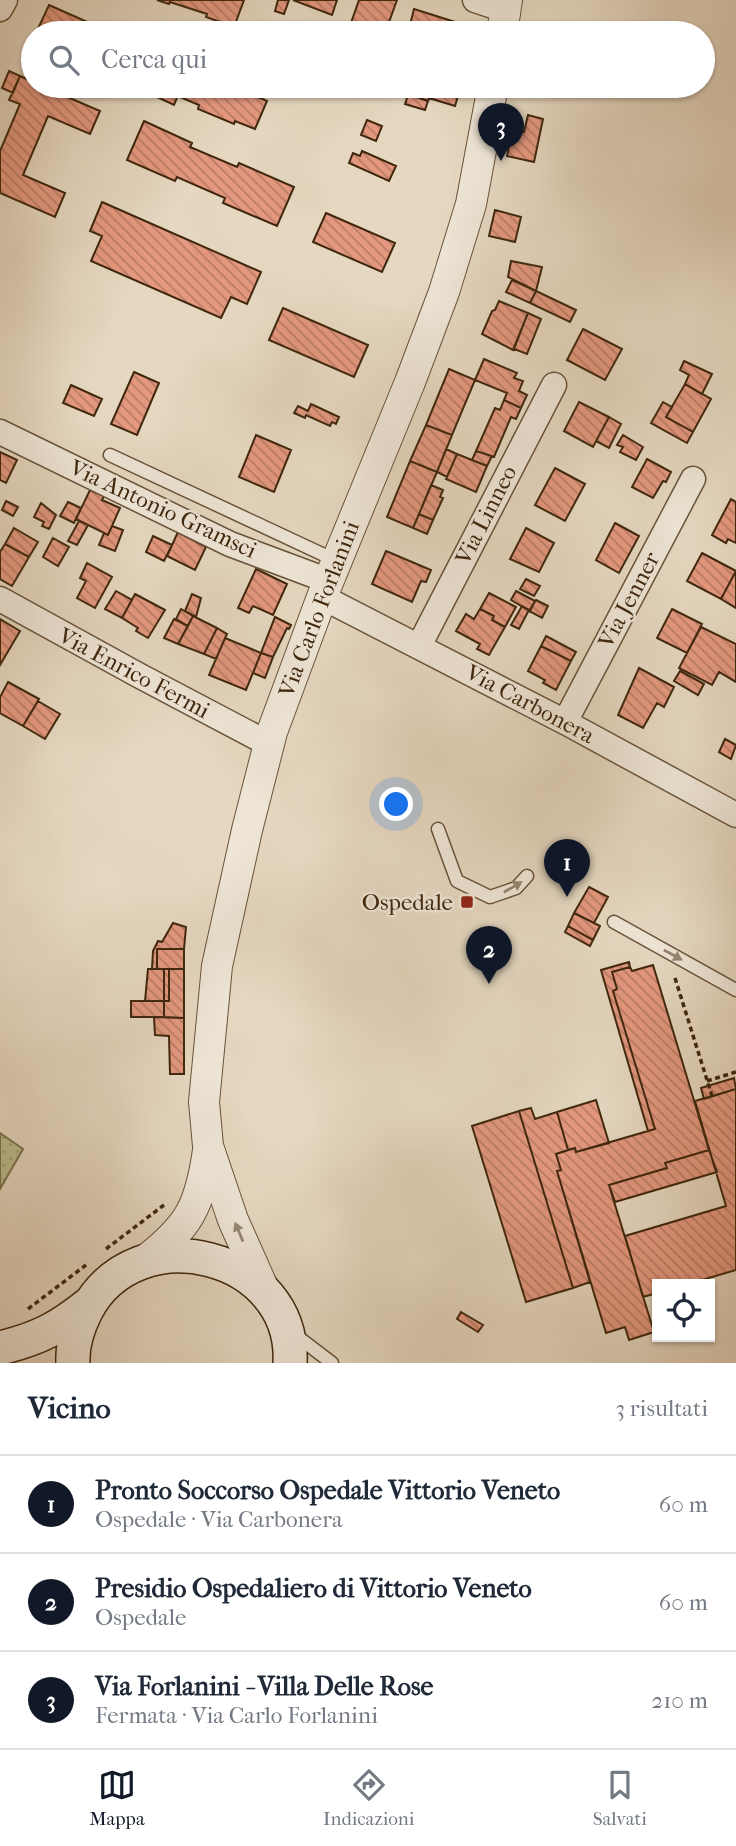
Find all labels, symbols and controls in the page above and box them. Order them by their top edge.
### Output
search box [21,21,715,98]
icon: search [45,41,83,79]
text: Cerca qui [101,44,207,75]
pin: 3 [478,103,524,161]
street label: Via Antonio Gramsci [64,453,261,564]
street label: Via Linneo [449,461,522,570]
street label: Via Carlo Forlanini [273,517,365,702]
street label: Via Jenner [592,547,666,653]
street label: Via Enrico Fermi [53,621,214,724]
street label: Via Carbonera [460,658,599,749]
your location [379,787,413,821]
pin: 1 [544,839,590,897]
one-way arrow [503,881,522,893]
place label: Ospedale [362,889,453,916]
marker: Ospedale [459,894,475,910]
pin: 2 [466,926,512,984]
one-way arrow [664,949,683,961]
one-way arrow [233,1222,244,1243]
map controls [652,1279,715,1342]
button: locate [652,1279,715,1342]
text: Vicino [28,1391,111,1426]
text: 3 risultati [615,1395,708,1422]
text: Pronto Soccorso Ospedale Vittorio Veneto [95,1475,560,1506]
text: 1 [47,1491,55,1518]
text: 60 m [659,1491,708,1518]
text: Ospedale · Via Carbonera [95,1506,343,1533]
text: Presidio Ospedaliero di Vittorio Veneto [95,1573,532,1604]
text: 2 [45,1589,57,1616]
text: 60 m [659,1589,708,1616]
text: Ospedale [95,1604,186,1631]
text: Via Forlanini - Villa Delle Rose [95,1671,433,1702]
text: 3 [46,1687,56,1714]
text: 210 m [651,1687,708,1714]
text: Fermata · Via Carlo Forlanini [95,1702,378,1729]
tab: Mappa [89,1766,145,1830]
tab: Indicazioni [323,1766,414,1830]
tab: Salvati [593,1766,647,1830]

